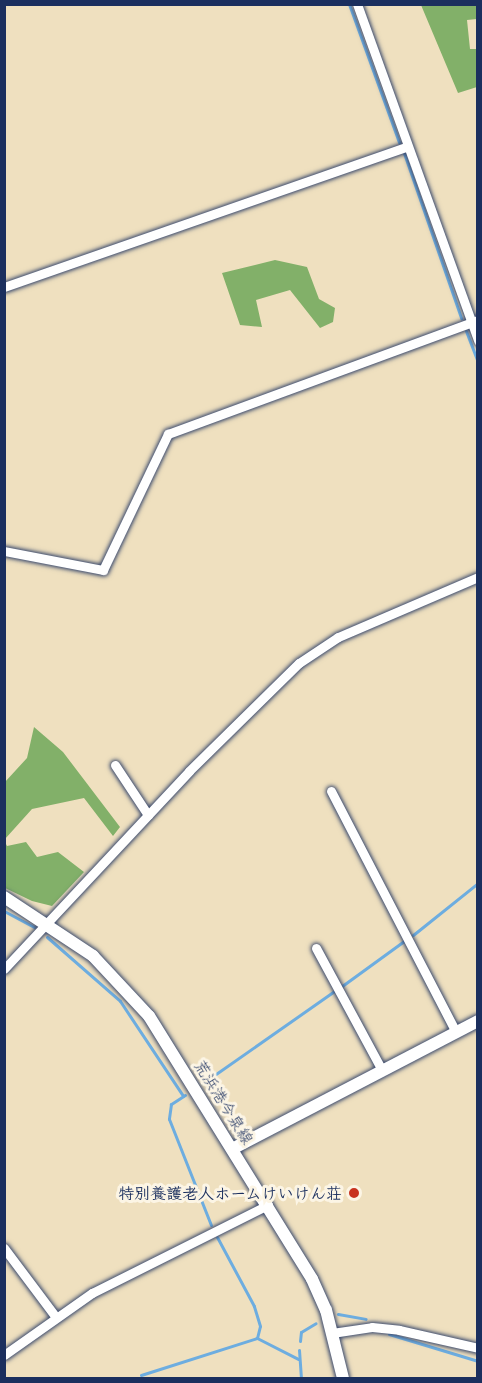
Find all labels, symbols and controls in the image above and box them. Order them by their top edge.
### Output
street label: 荒浜港今泉線 [190,1056,258,1148]
place label: 特別養護老人ホームけいけん荘 [118,1183,342,1203]
marker: 特別養護老人ホームけいけん荘 [347,1186,361,1200]

